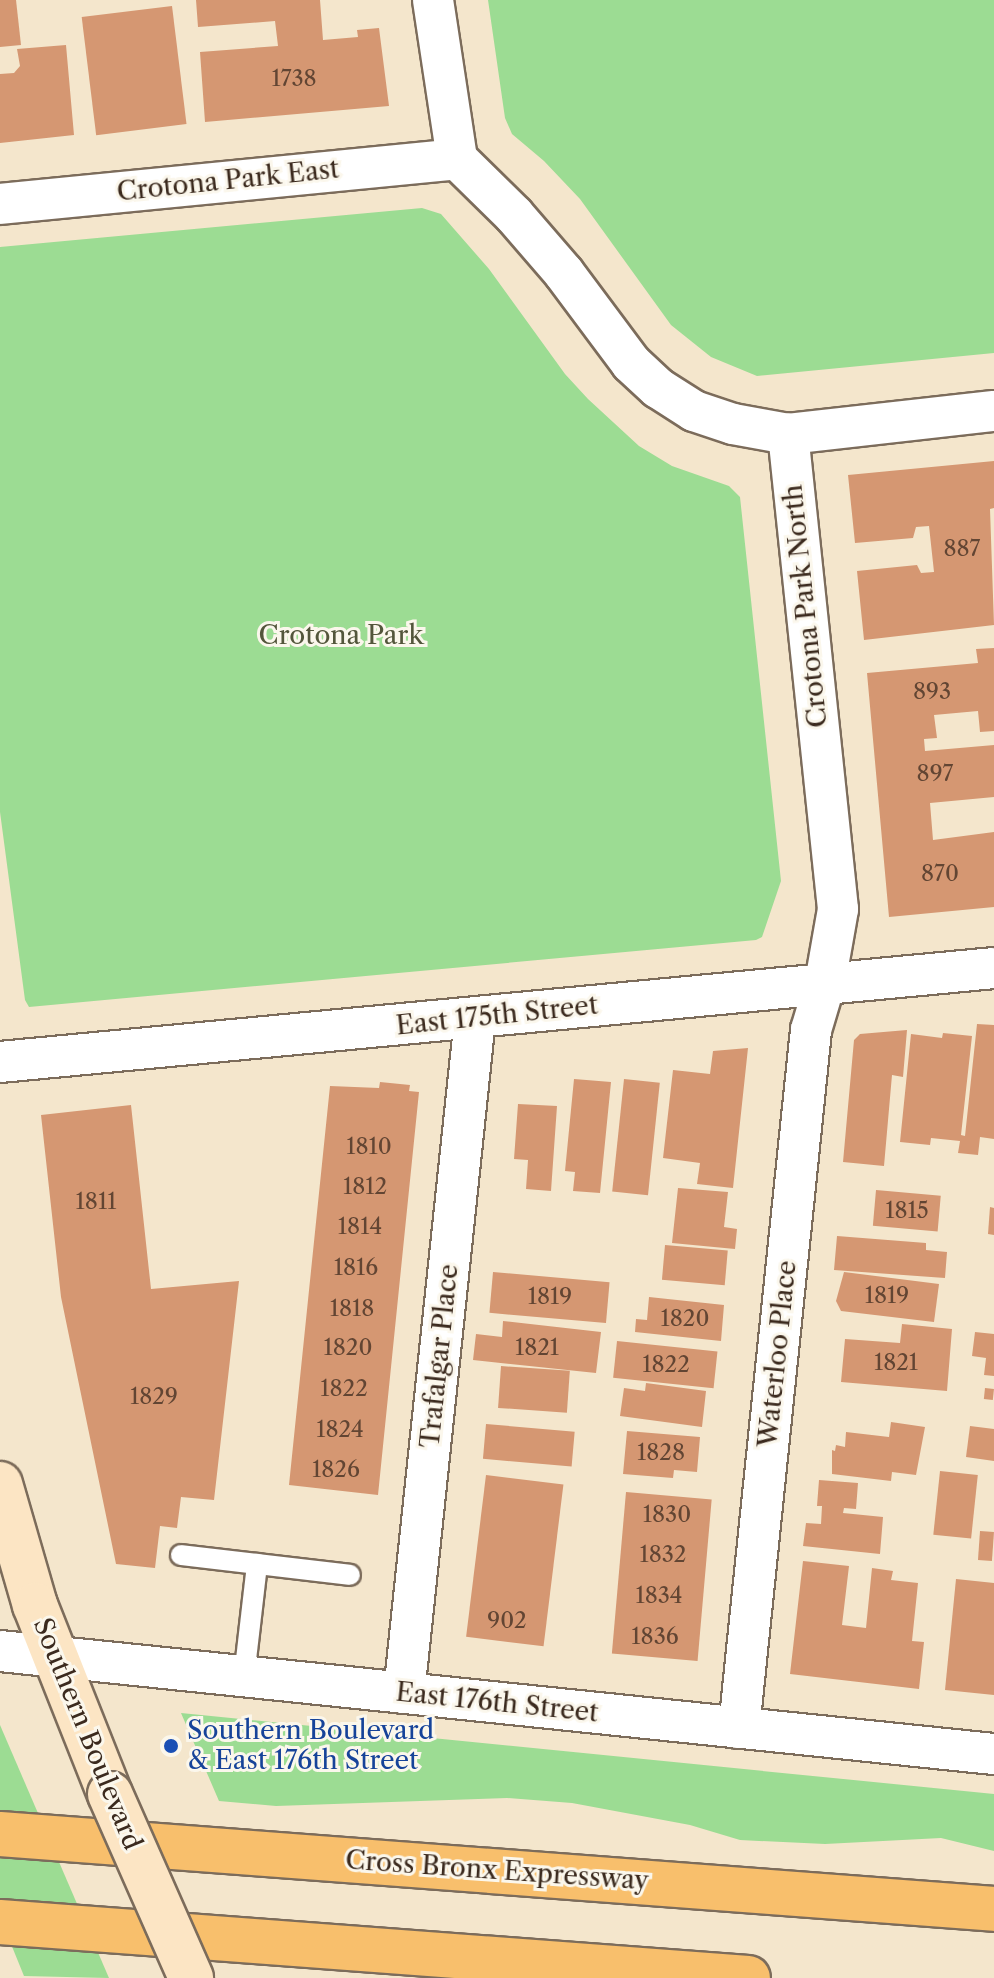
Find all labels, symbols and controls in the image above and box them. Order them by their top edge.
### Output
house number: 1738 [271,66,317,92]
street label: Crotona Park East [115,154,341,208]
street label: Crotona Park North [778,482,834,730]
house number: 887 [944,536,980,562]
park label: Crotona Park [258,620,424,652]
house number: 893 [913,679,951,705]
house number: 897 [917,761,953,787]
house number: 870 [921,861,959,887]
street label: East 175th Street [394,990,600,1042]
house number: 1810 [346,1134,392,1160]
house number: 1812 [343,1174,387,1200]
house number: 1811 [76,1189,116,1215]
house number: 1815 [885,1198,929,1224]
house number: 1814 [338,1214,382,1240]
house number: 1816 [334,1255,378,1281]
street label: Waterloo Place [753,1259,803,1449]
street label: Trafalgar Place [415,1262,465,1450]
house number: 1819 [865,1283,909,1309]
house number: 1819 [528,1284,572,1310]
house number: 1818 [330,1296,374,1322]
house number: 1820 [661,1306,709,1332]
house number: 1820 [324,1335,372,1361]
house number: 1821 [515,1335,559,1361]
house number: 1821 [874,1350,918,1376]
house number: 1822 [642,1352,690,1378]
house number: 1822 [320,1376,368,1402]
house number: 1829 [130,1384,178,1410]
house number: 1824 [316,1417,364,1443]
house number: 1828 [637,1440,685,1466]
house number: 1826 [312,1457,360,1483]
house number: 1830 [643,1502,691,1528]
house number: 1832 [639,1542,687,1568]
house number: 1834 [635,1583,683,1609]
house number: 902 [487,1608,527,1634]
street label: Southern Boulevard [26,1614,148,1854]
house number: 1836 [631,1624,679,1650]
street label: East 176th Street [394,1677,600,1729]
place label: Southern Boulevard & East 176th Street [187,1715,434,1776]
marker: Southern Boulevard & East 176th Street [162,1737,180,1755]
street label: Cross Bronx Expressway [344,1845,650,1897]

